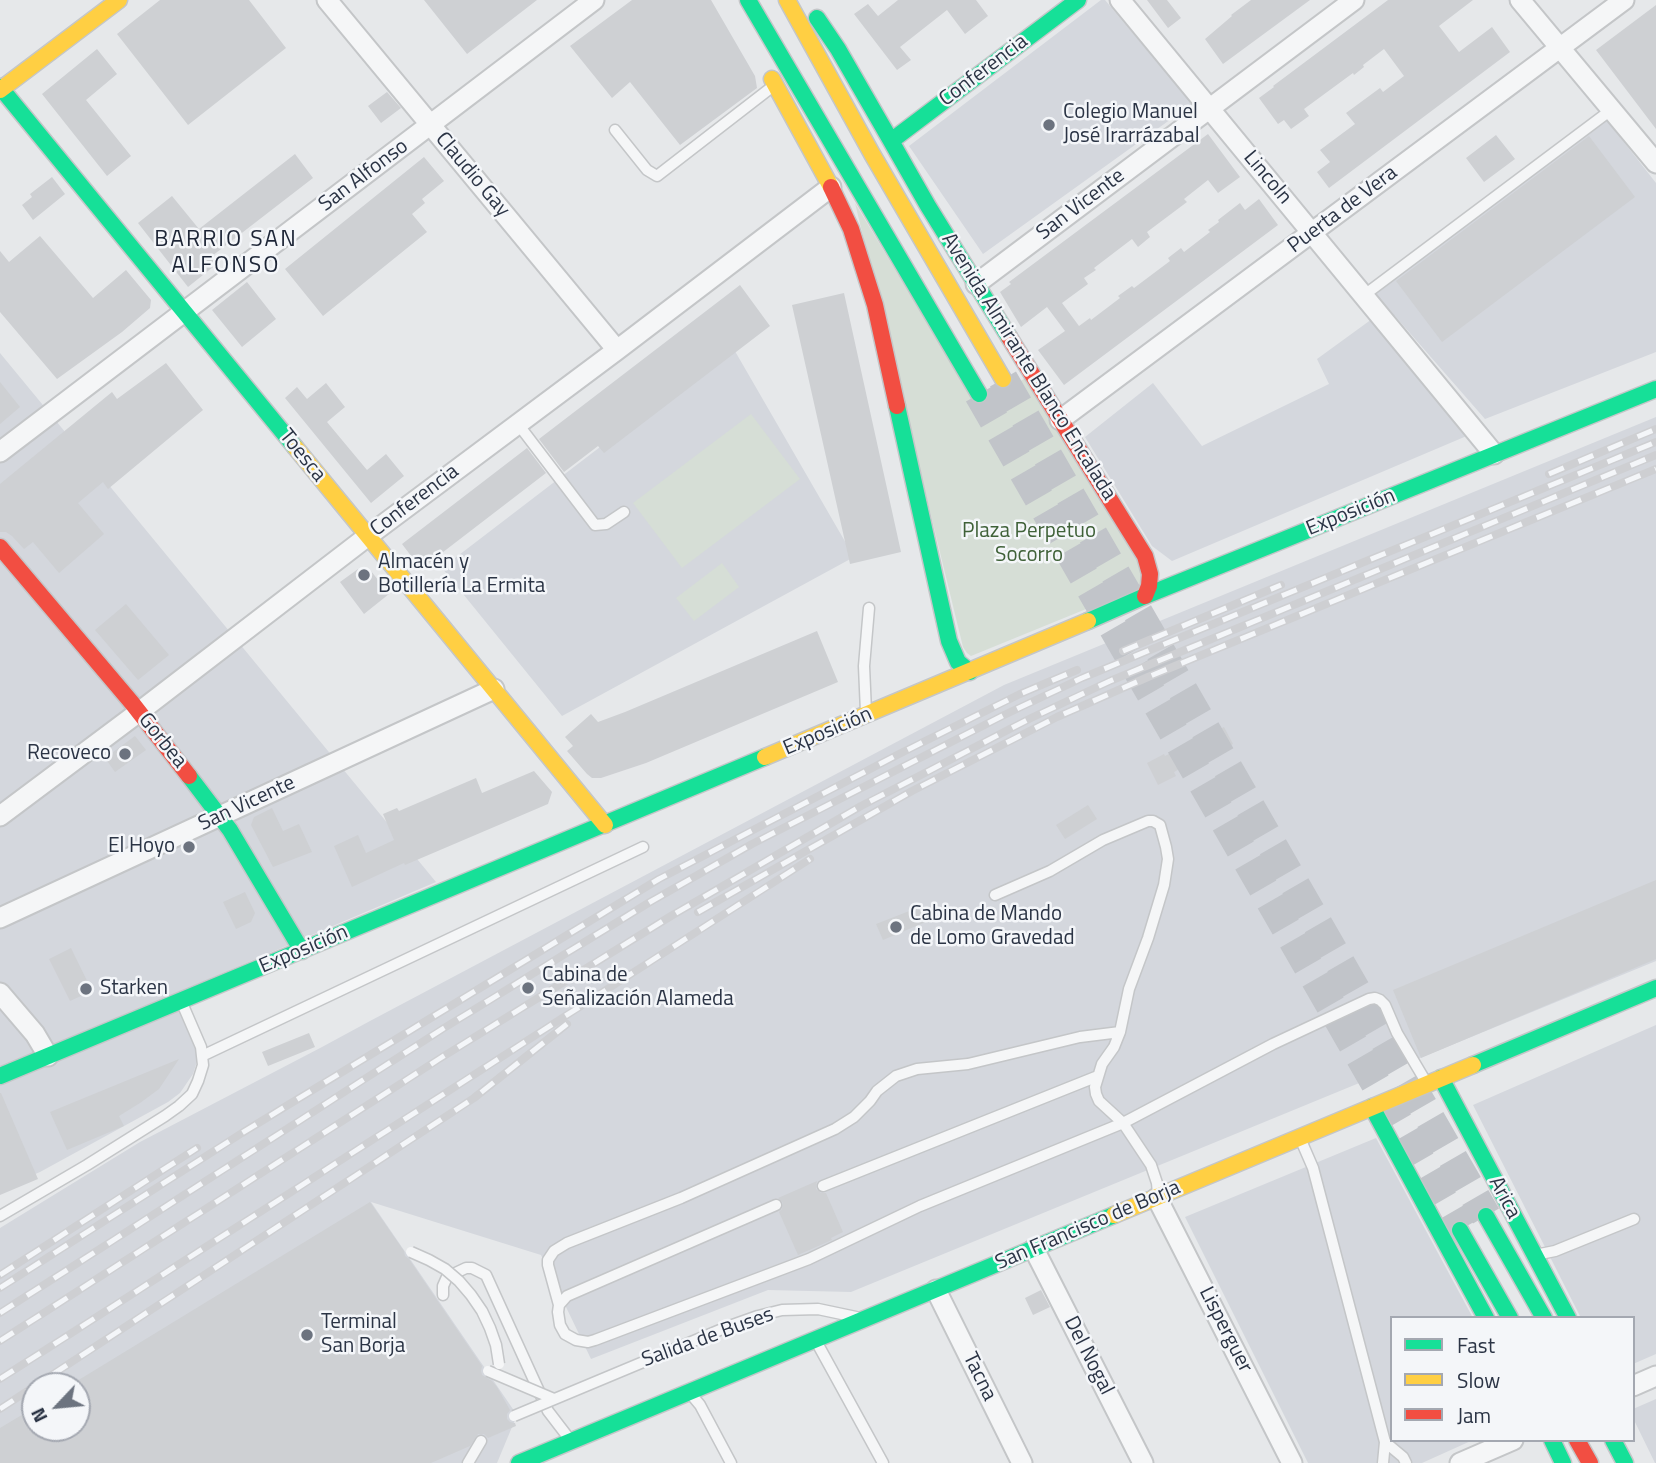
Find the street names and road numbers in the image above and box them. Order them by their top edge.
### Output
street label: Conferencia [935,30,1033,112]
street label: Claudio Gay [429,128,515,222]
street label: San Alfonso [314,134,414,218]
street label: Lincoln [1237,146,1297,210]
street label: Puerta de Vera [1283,161,1403,259]
street label: San Vicente [1032,164,1130,246]
street label: Avenida Almirante Blanco Encalada [935,229,1121,505]
street label: Toesca [273,425,331,487]
street label: Conferencia [366,460,464,542]
street label: Exposición [1303,484,1399,542]
street label: Exposición [780,702,876,762]
street label: Gorbea [132,708,192,774]
street label: San Vicente [195,771,299,837]
street label: Exposición [256,920,352,980]
street label: Arica [1483,1173,1525,1223]
street label: San Francisco de Borja [992,1176,1184,1276]
street label: Lisperguer [1193,1283,1257,1377]
street label: Salida de Buses [639,1303,777,1373]
street label: Del Nogal [1057,1312,1119,1400]
street label: Tacna [957,1349,1001,1405]

